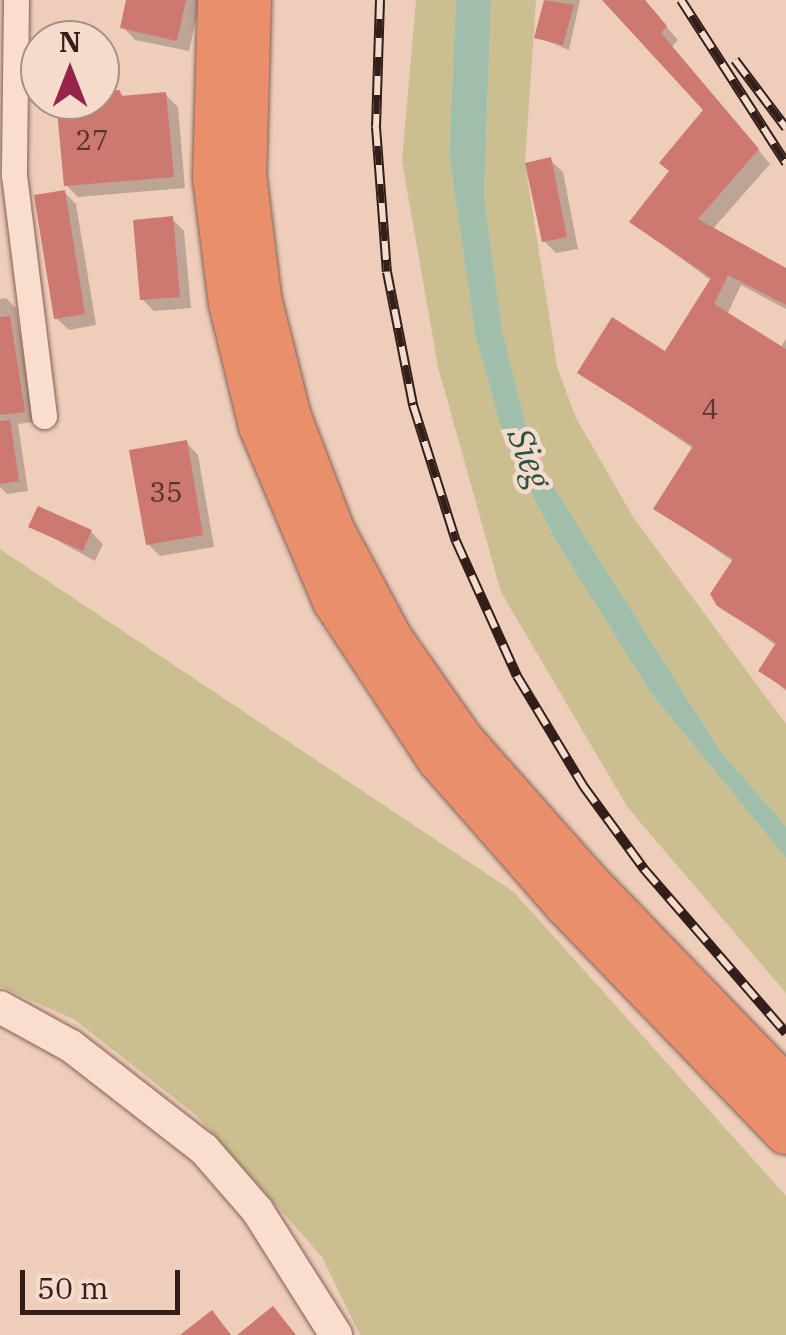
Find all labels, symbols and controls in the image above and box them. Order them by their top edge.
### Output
north arrow [20,20,120,120]
text: N [59,23,81,60]
house number: 27 [75,123,109,157]
house number: 4 [702,392,718,426]
water label: Sieg [499,422,561,494]
house number: 35 [149,475,183,509]
scale bar [25,1250,185,1312]
text: 50 m [37,1268,109,1307]

